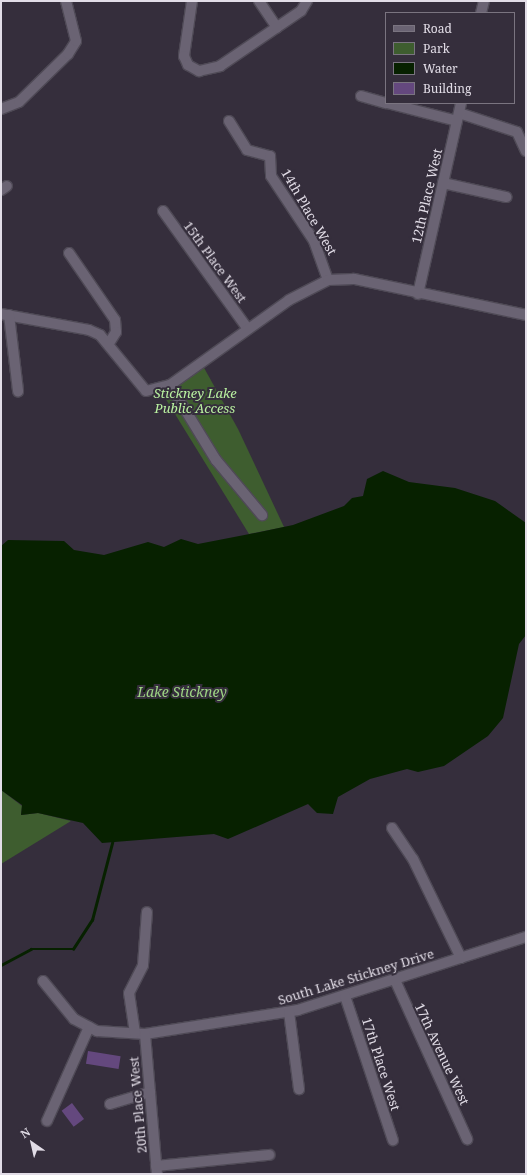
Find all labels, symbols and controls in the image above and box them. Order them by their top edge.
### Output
legend [385,12,515,104]
text: Road [423,20,452,37]
text: Park [423,40,450,57]
text: Water [423,60,458,77]
text: Building [423,80,471,97]
street label: 12th Place West [409,147,445,245]
street label: 14th Place West [278,166,340,258]
street label: 15th Place West [180,218,250,306]
park label: Stickney Lake Public Access [153,386,237,417]
water label: Lake Stickney [137,684,227,700]
street label: South Lake Stickney Drive [276,946,436,1008]
street label: 17th Avenue West [412,1000,472,1108]
street label: 17th Place West [359,1016,403,1112]
street label: 20th Place West [126,1056,150,1154]
north arrow [12,1123,52,1163]
text: N [17,1124,33,1141]

